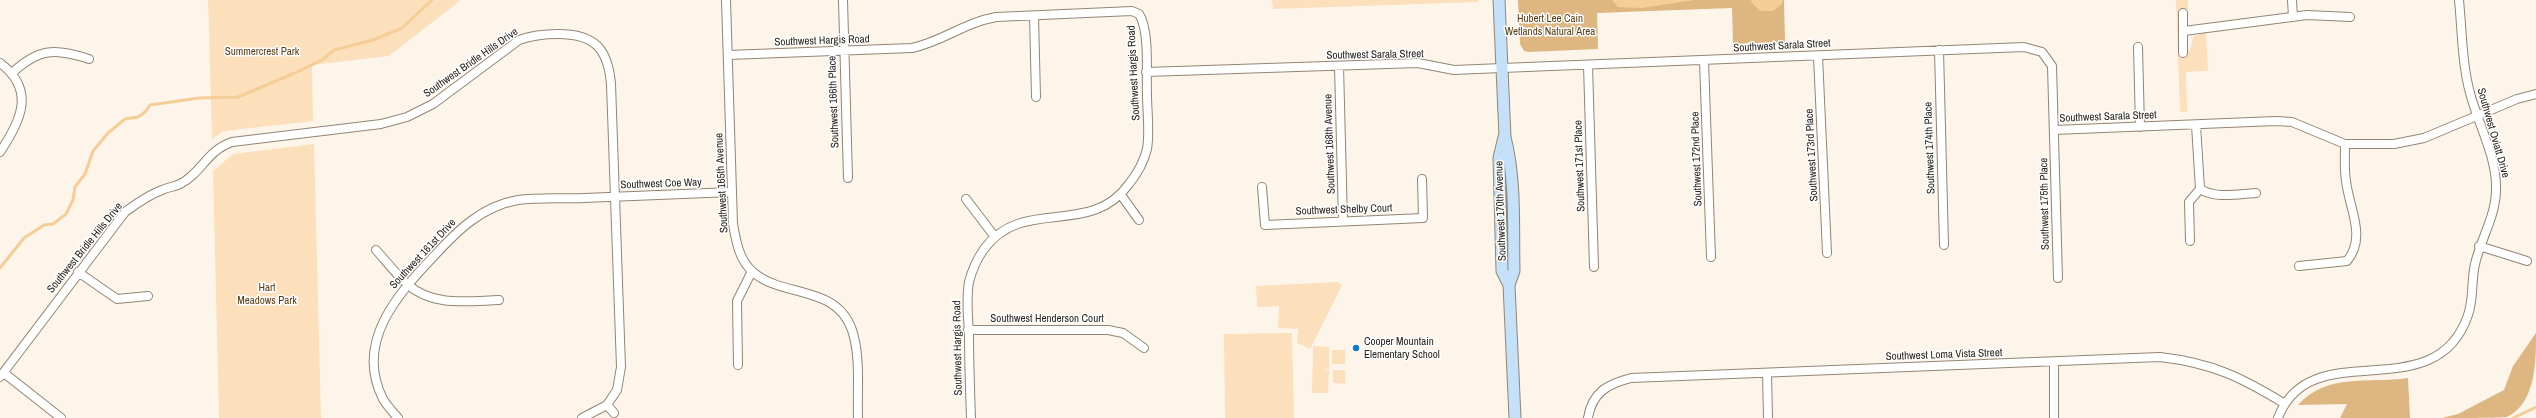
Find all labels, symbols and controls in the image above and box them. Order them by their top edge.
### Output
park label: Hubert Lee Cain Wetlands Natural Area [1505,12,1595,38]
street label: Southwest Bridle Hills Drive [421,25,521,101]
street label: Southwest Hargis Road [1125,25,1143,121]
street label: Southwest Hargis Road [774,33,870,49]
street label: Southwest Sarala Street [1733,37,1831,55]
park label: Summercrest Park [225,45,299,59]
street label: Southwest Sarala Street [1326,48,1424,62]
street label: Southwest 166th Place [826,56,842,148]
street label: Southwest Oviatt Drive [2474,87,2512,179]
street label: Southwest 168th Avenue [1322,94,1338,194]
street label: Southwest 174th Place [1922,102,1938,194]
street label: Southwest 173rd Place [1803,108,1821,202]
street label: Southwest Sarala Street [2059,109,2157,125]
street label: Southwest 172nd Place [1689,111,1705,207]
street label: Southwest 171st Place [1572,120,1588,212]
street label: Southwest 165th Avenue [713,133,731,233]
street label: Southwest 175th Place [2038,158,2052,250]
street label: Southwest 170th Avenue [1493,161,1509,261]
street label: Southwest Coe Way [620,176,702,192]
street label: Southwest Bridle Hills Drive [45,200,125,296]
street label: Southwest Shelby Court [1295,202,1393,218]
street label: Southwest 161st Drive [387,216,459,292]
park label: Hart Meadows Park [237,281,297,307]
street label: Southwest Hargis Road [951,300,965,396]
street label: Southwest Henderson Court [990,312,1104,326]
place label: Cooper Mountain Elementary School [1364,335,1440,361]
marker: Cooper Mountain Elementary School [1351,343,1361,353]
street label: Southwest Loma Vista Street [1885,346,2003,364]

